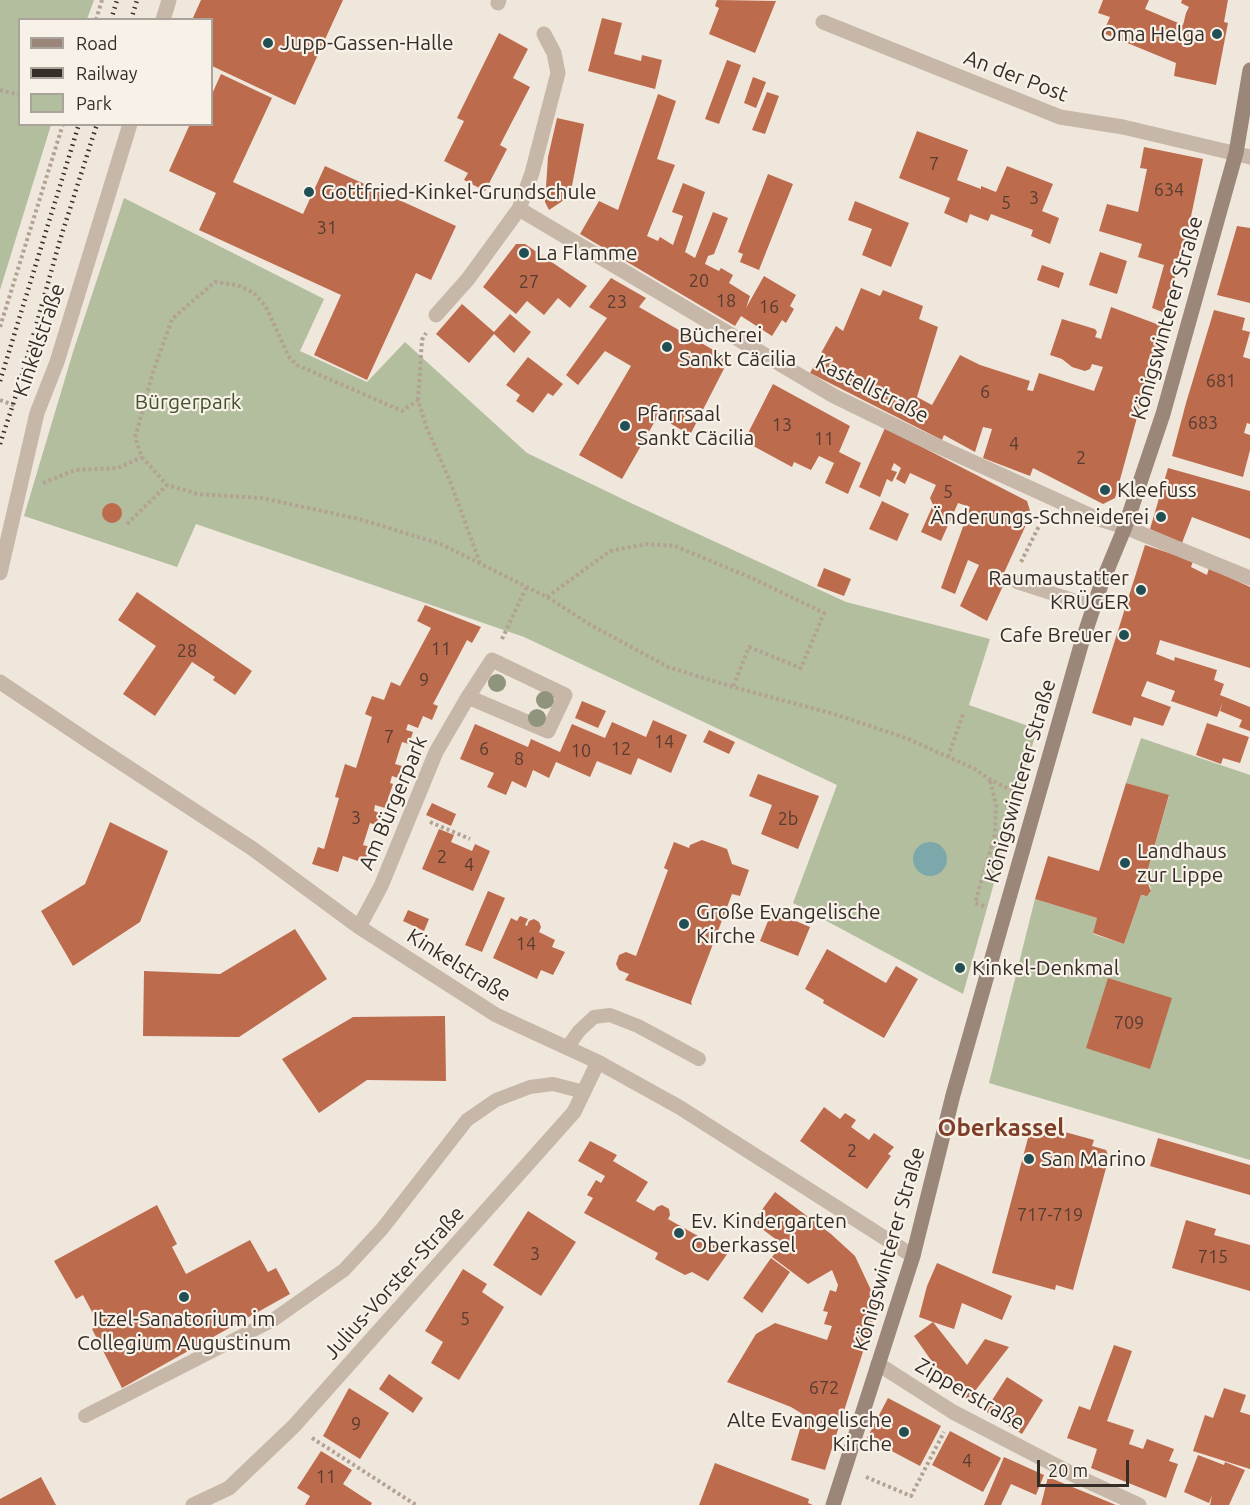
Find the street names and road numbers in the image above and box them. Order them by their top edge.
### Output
street label: An der Post [961,45,1071,107]
street label: Königswinterer Straße [1126,213,1208,423]
street label: Kinkelstraße [8,280,70,400]
street label: Kastellstraße [811,350,933,428]
street label: Königswinterer Straße [979,676,1061,886]
street label: Am Bürgerpark [353,732,433,874]
street label: Kinkelstraße [402,923,516,1007]
street label: Königswinterer Straße [848,1144,930,1354]
street label: Julius-Vorster-Straße [319,1201,469,1365]
street label: Zipperstraße [911,1353,1029,1435]

